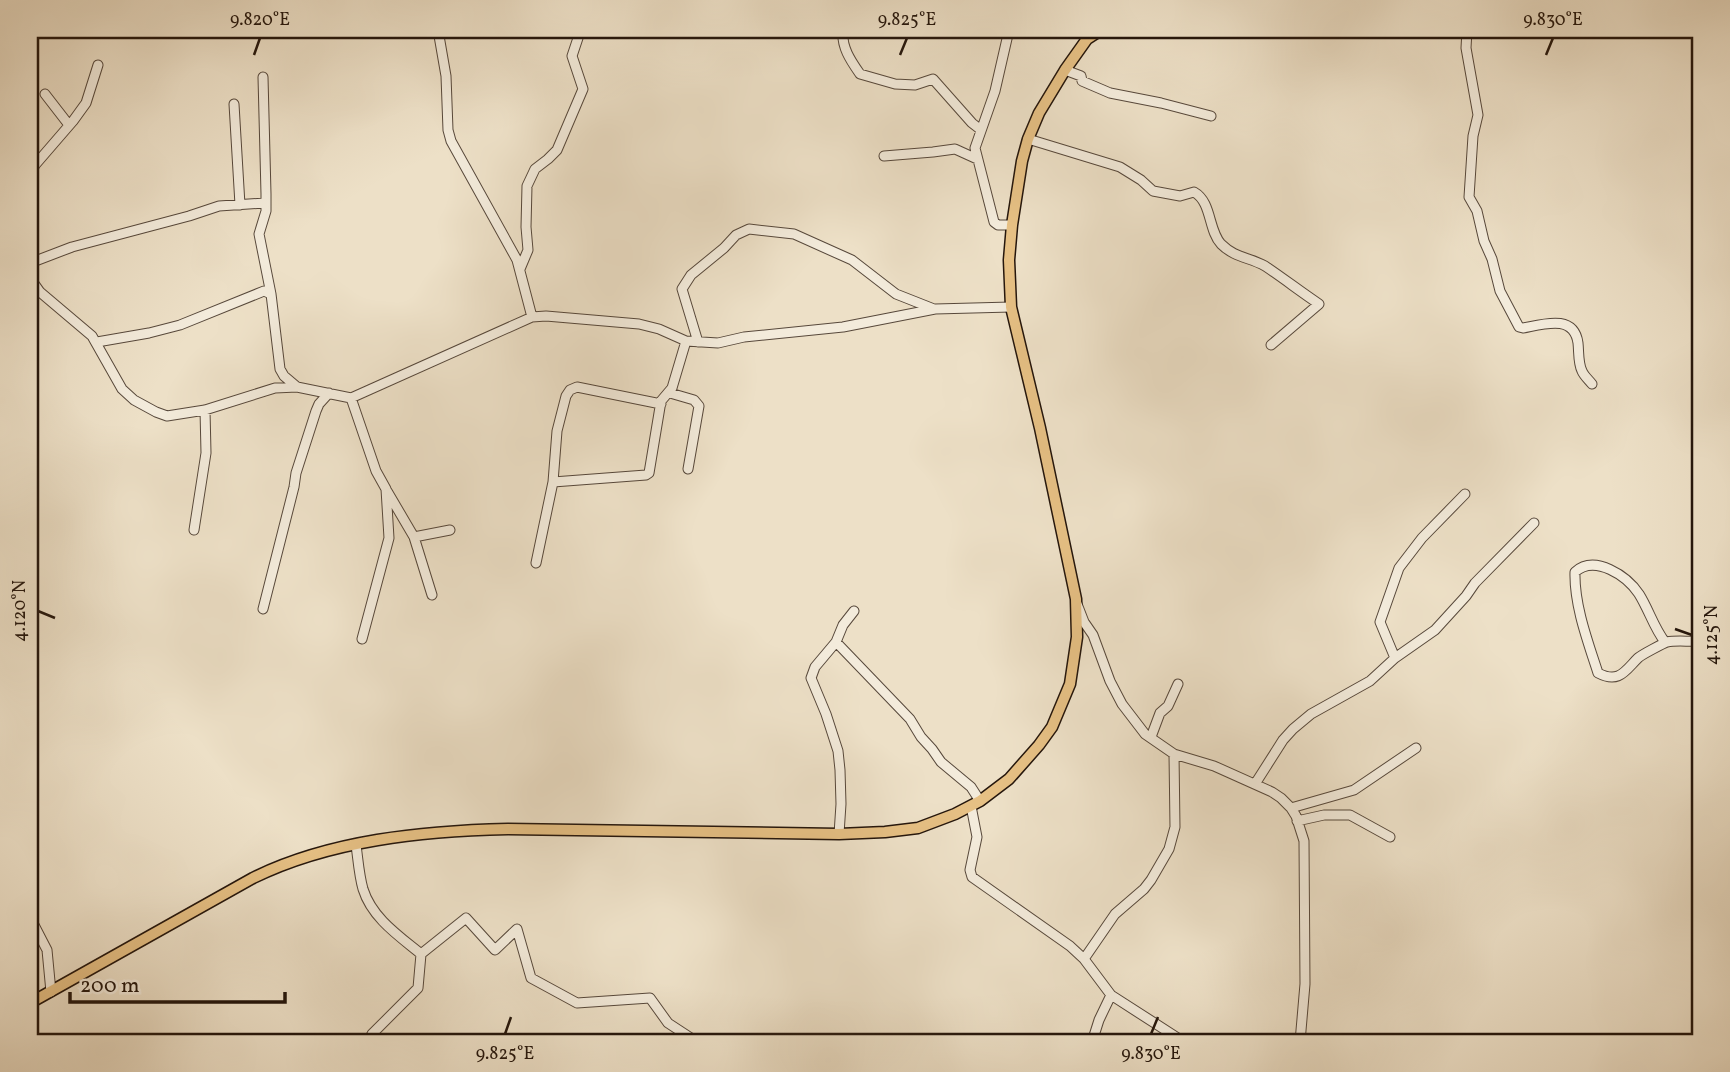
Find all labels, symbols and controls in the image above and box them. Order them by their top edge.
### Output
text: 9.820°E [230,8,290,33]
text: 9.825°E [878,8,936,33]
text: 9.830°E [1523,8,1583,33]
text: 4.120°N [8,580,33,642]
text: 4.125°N [1700,605,1725,665]
scale bar [70,960,285,1004]
text: 200 m [80,972,140,1001]
text: 9.825°E [476,1042,534,1067]
text: 9.830°E [1121,1042,1181,1067]

